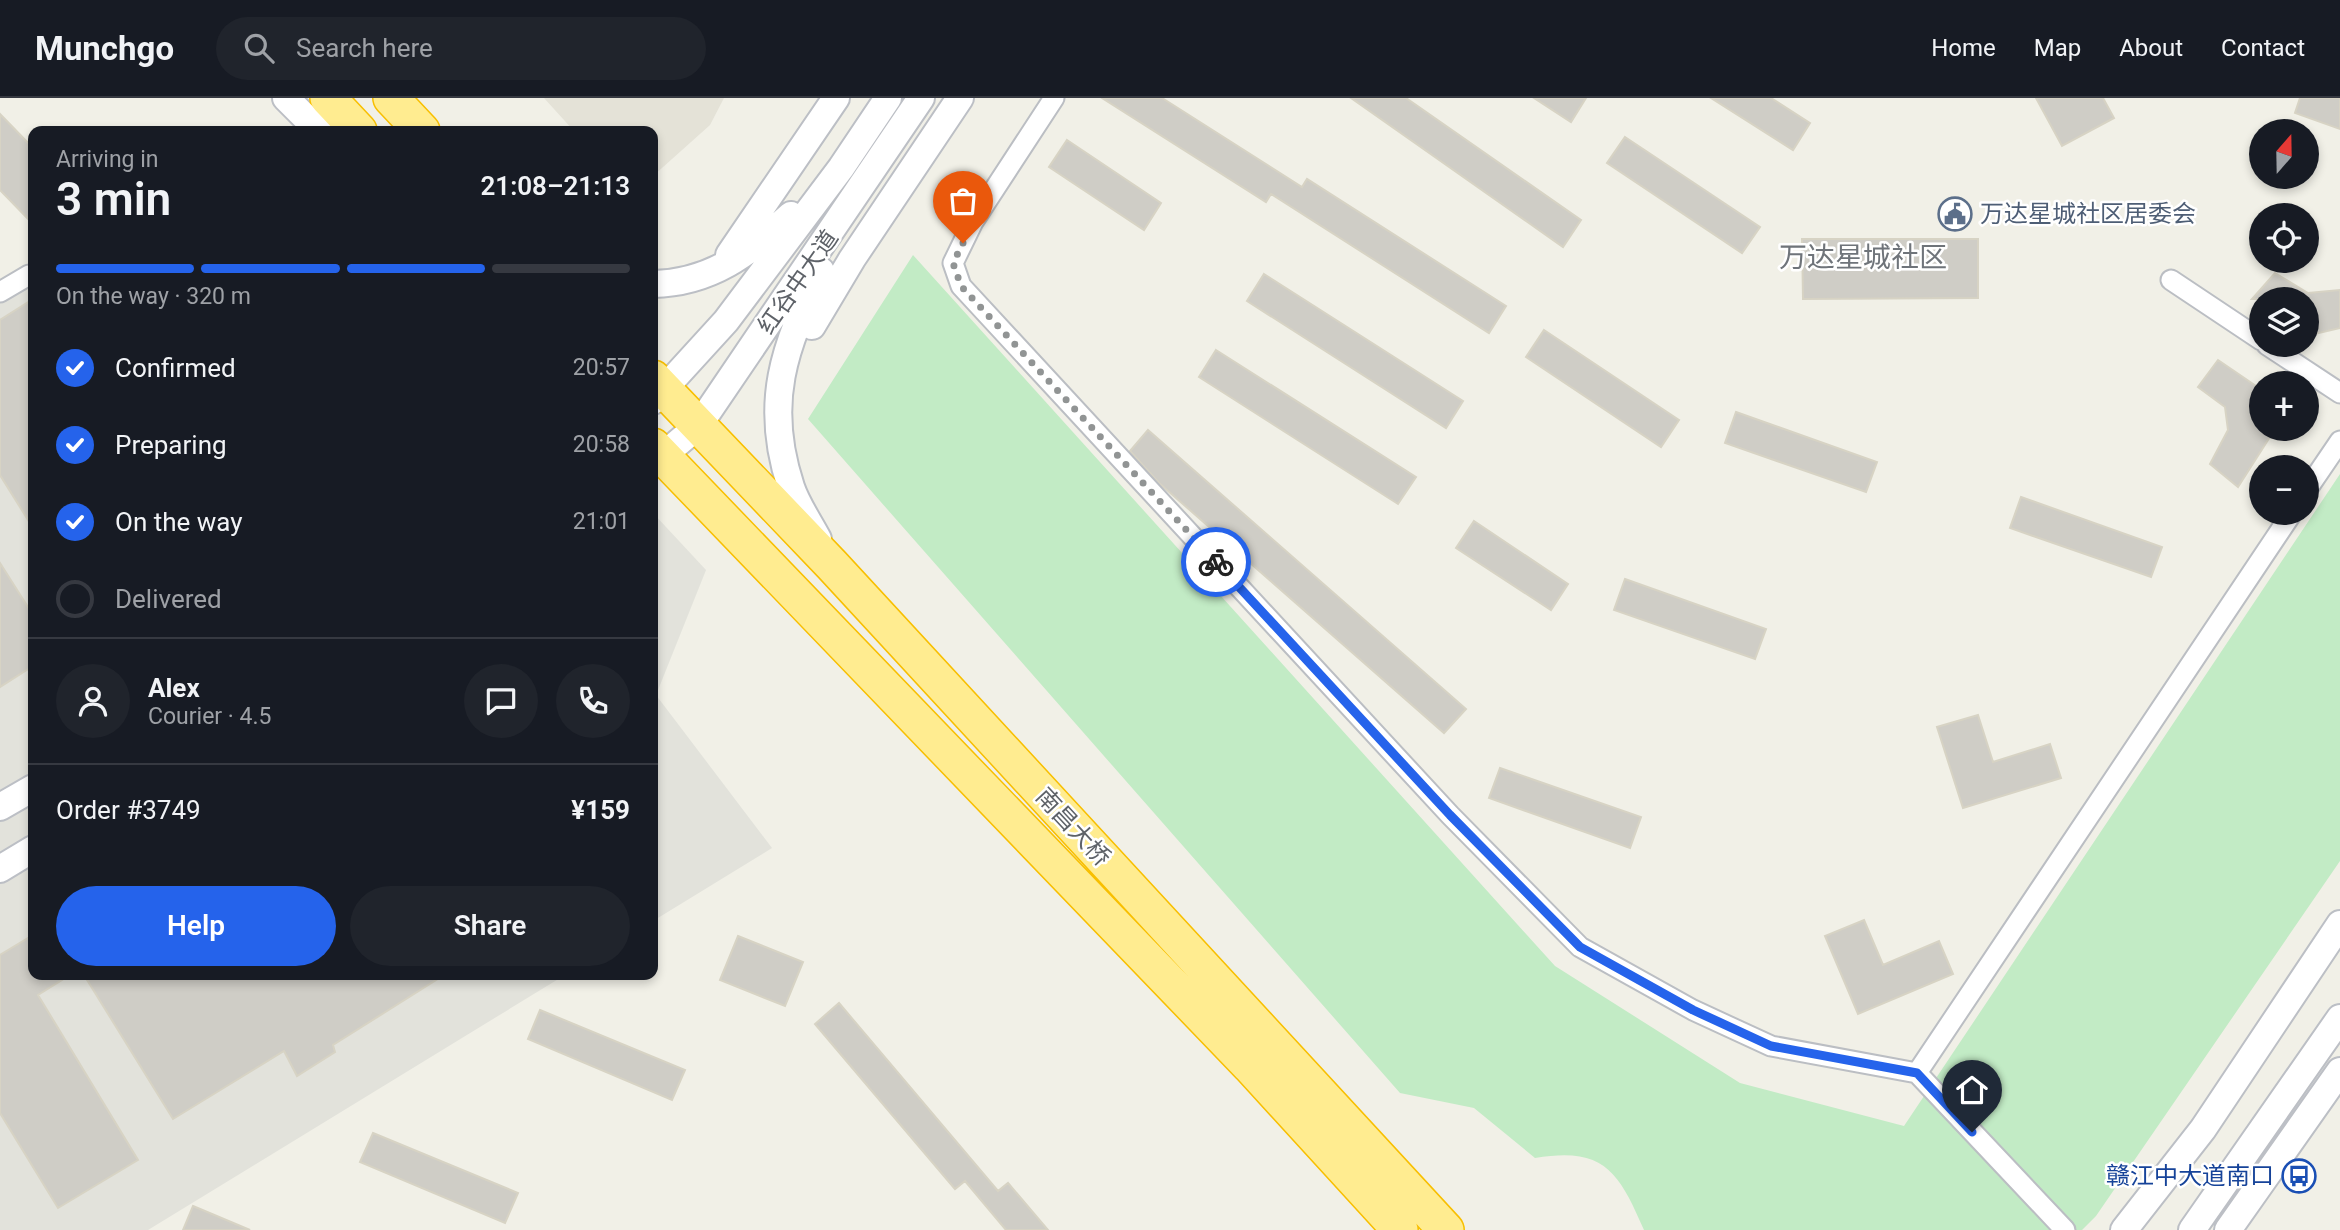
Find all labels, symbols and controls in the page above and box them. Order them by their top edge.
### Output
search box [216,17,706,80]
text: Munchgo [35,29,174,68]
icon: search [240,29,278,67]
text: Search here [296,33,433,63]
text: Home [1931,34,1996,62]
text: Map [2034,34,2081,62]
text: About [2119,34,2183,62]
text: Contact [2221,34,2305,62]
north arrow [2249,119,2319,189]
map controls [2249,119,2319,525]
text: Arriving in [56,146,159,173]
text: 21:08–21:13 [480,171,630,201]
pin [933,171,993,243]
text: 3 min [56,172,171,226]
icon: bag [944,182,982,220]
public building icon: 万达星城社区居委会 [1936,195,1974,233]
place label: 万达星城社区居委会 [1980,200,2196,228]
button: locate [2249,203,2319,273]
street label: 红谷中大道 [752,225,844,339]
district label: 万达星城社区 [1779,241,1947,274]
text: On the way · 320 m [56,283,251,310]
button: layers [2249,287,2319,357]
icon: check [56,349,94,387]
text: Confirmed [115,353,236,383]
text: 20:57 [573,354,630,381]
button: + [2249,371,2319,441]
icon: check [56,426,94,464]
text: Preparing [115,430,227,460]
text: 20:58 [573,431,630,458]
button: − [2249,455,2319,525]
icon: check [56,503,94,541]
text: On the way [115,507,243,537]
text: 21:01 [573,508,630,535]
courier [1181,527,1251,597]
icon: bike [1197,543,1235,581]
text: Delivered [115,584,222,614]
button: person [56,664,130,738]
button: chat [464,664,538,738]
button: phone [556,664,630,738]
text: Alex [148,673,200,703]
text: Courier · 4.5 [148,703,271,730]
street label: 南昌大桥 [1030,782,1116,872]
text: Order #3749 [56,795,201,825]
text: ¥159 [571,795,630,825]
button: Help [56,886,336,966]
button: Share [350,886,630,966]
pin [1942,1060,2002,1132]
icon: home [1953,1071,1991,1109]
bus stop icon: 赣江中大道南口 [2280,1157,2318,1195]
place label: 赣江中大道南口 [2106,1162,2274,1190]

